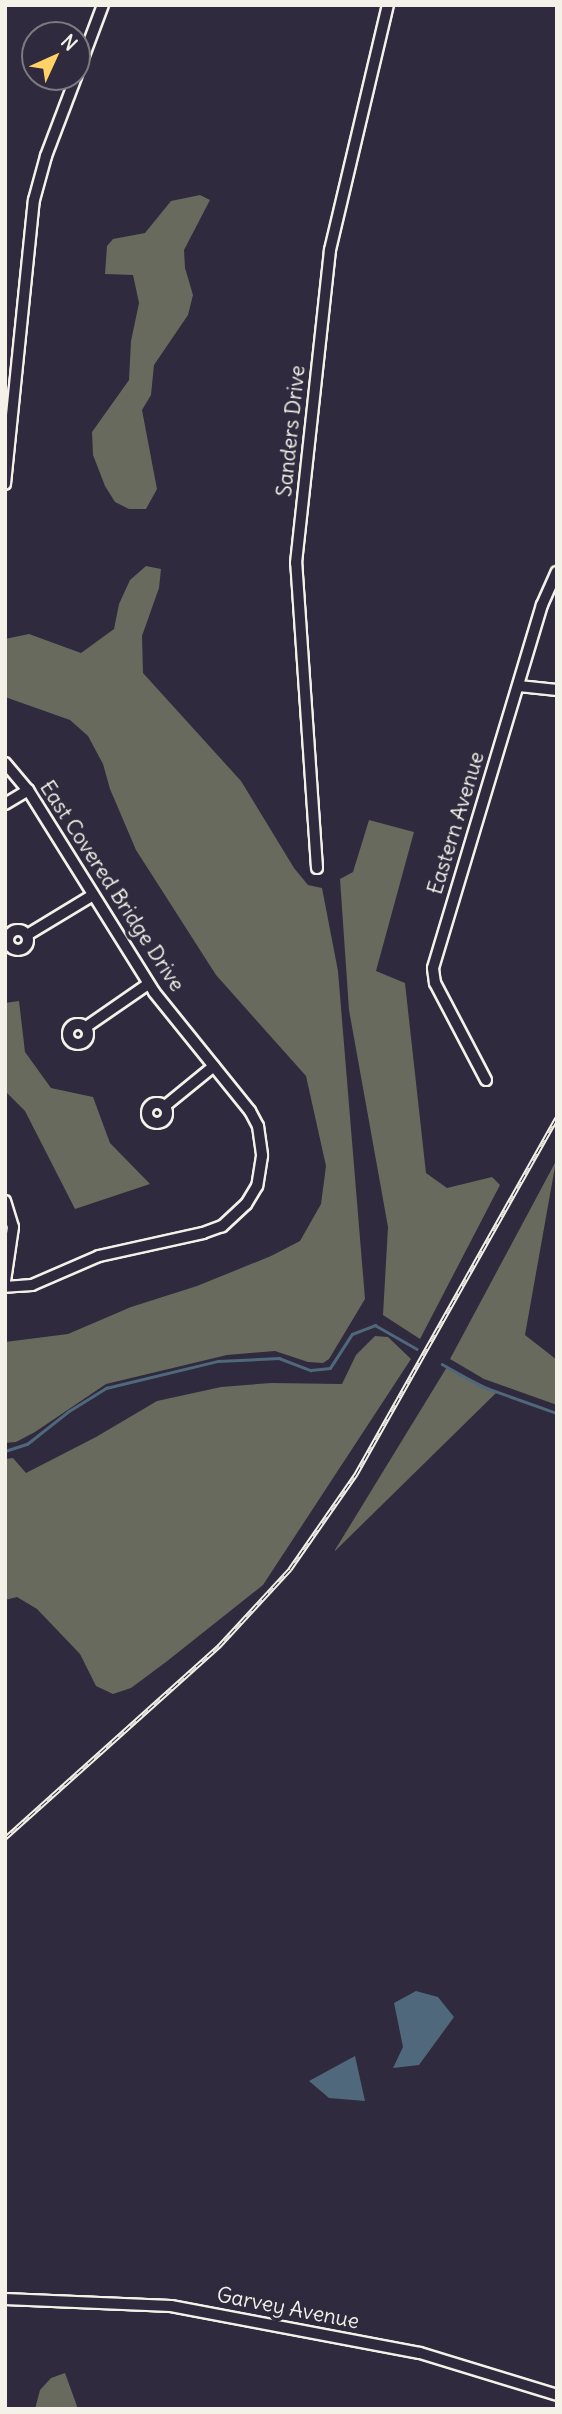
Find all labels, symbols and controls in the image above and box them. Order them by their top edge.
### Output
north arrow [21,21,91,91]
text: N [56,29,83,56]
street label: Sanders Drive [272,364,310,498]
street label: Eastern Avenue [422,749,490,897]
street label: East Covered Bridge Drive [34,776,190,996]
street label: Garvey Avenue [215,2282,361,2334]

